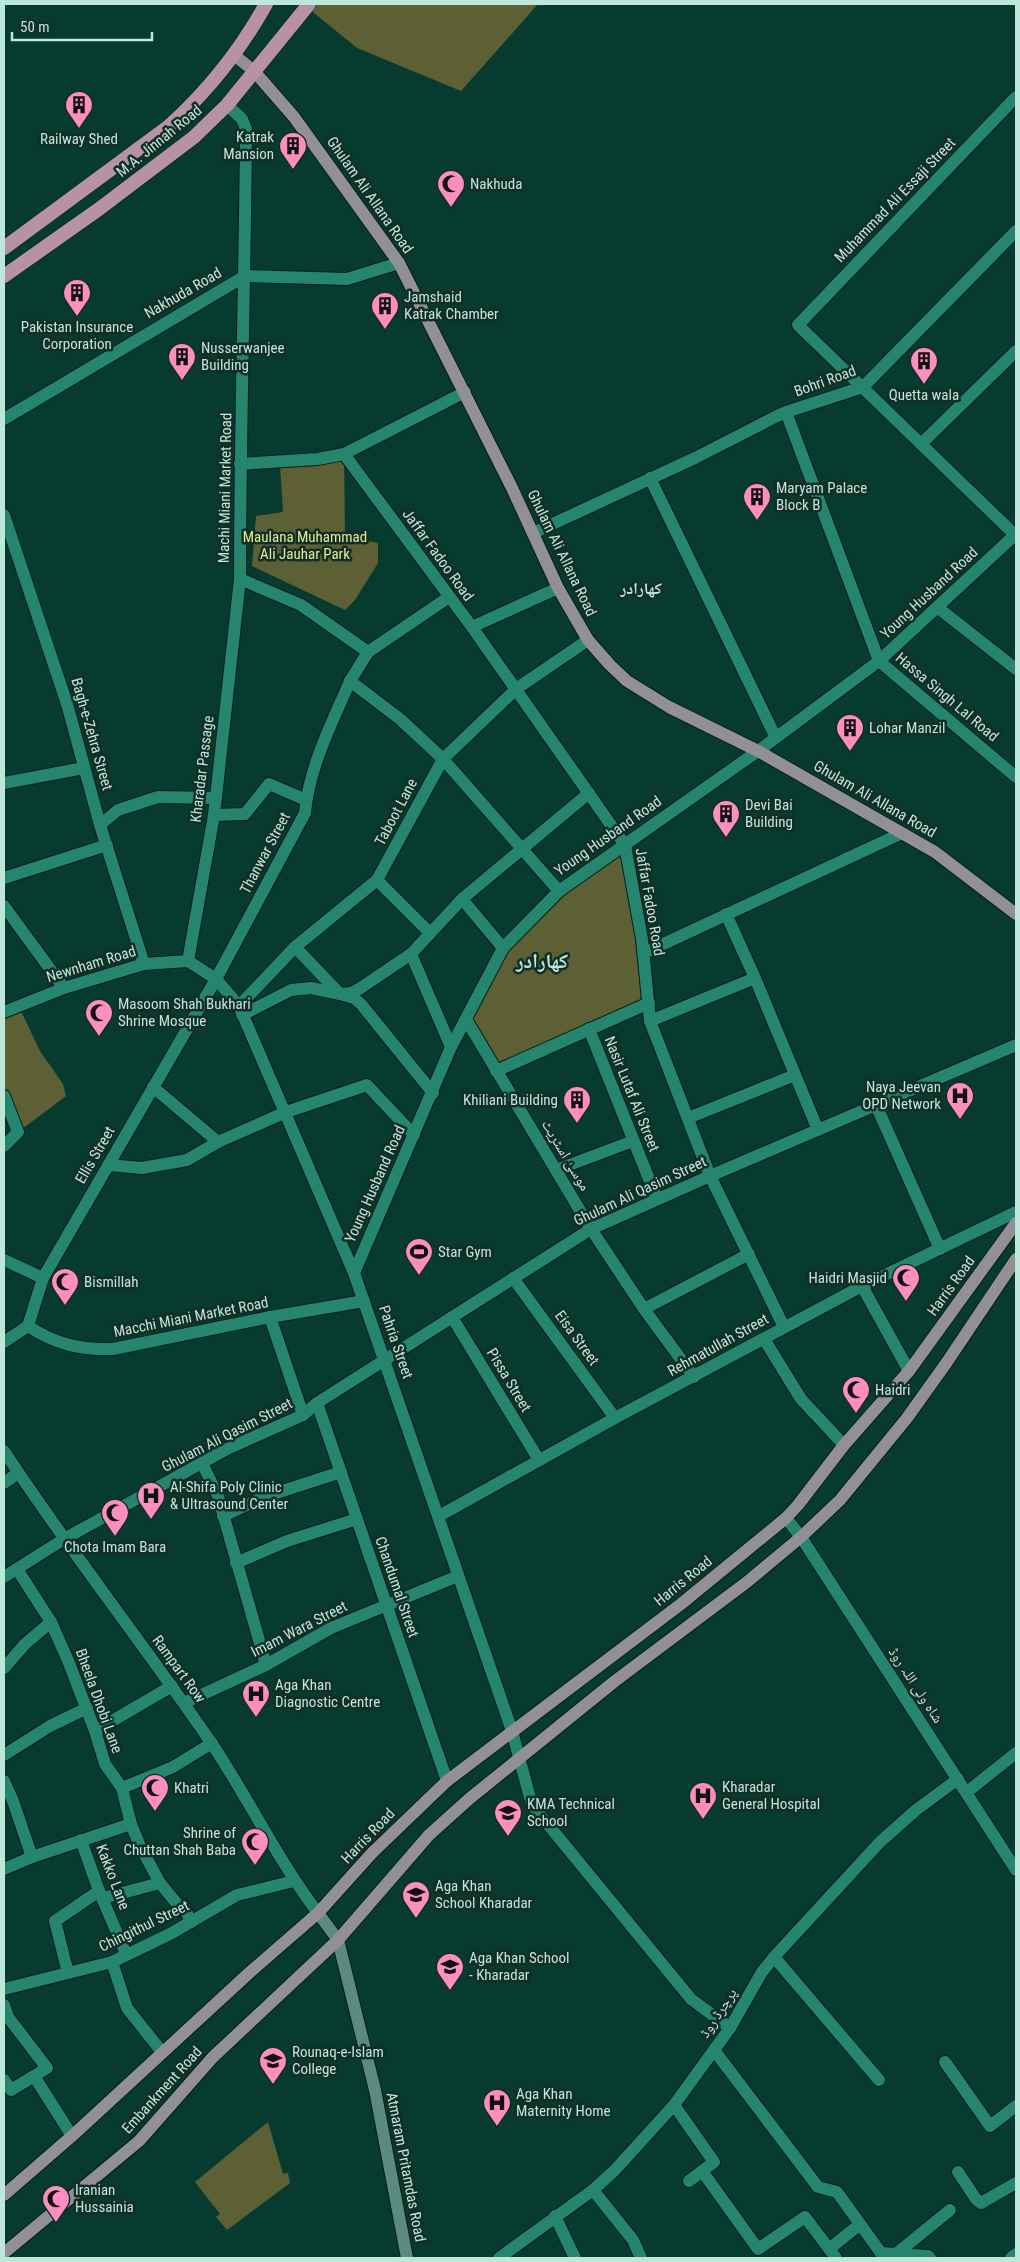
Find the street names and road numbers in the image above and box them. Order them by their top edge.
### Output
street label: M.A. Jinnah Road [113,101,205,181]
street label: Ghulam Ali Allana Road [323,133,417,257]
street label: Muhammad Ali Essaji Street [831,134,959,266]
street label: Nakhuda Road [141,264,225,322]
street label: Bohri Road [792,362,858,400]
street label: Machi Miani Market Road [215,413,235,563]
street label: Ghulam Ali Allana Road [524,487,600,619]
street label: Jaffar Fadoo Road [399,505,477,605]
street label: Young Husband Road [877,543,981,643]
street label: Hassa Singh Lal Road [892,649,1002,745]
street label: Bagh-e-Zehra Street [67,676,117,792]
street label: Kharadar Passage [187,715,217,823]
street label: Ghulam Ali Allana Road [811,757,939,841]
street label: Taboot Lane [371,775,421,849]
street label: Young Husband Road [551,792,665,880]
street label: Thanwar Street [236,809,294,897]
street label: Jaffar Fadoo Road [632,847,668,957]
street label: Newnham Road [44,942,138,986]
street label: Nasir Lutaf Ali Street [601,1034,663,1154]
street label: موسیٰ اسٹریٹ [537,1116,594,1194]
street label: Ellis Street [71,1123,119,1187]
street label: Young Husband Road [341,1123,409,1245]
street label: Ghulam Ali Qasim Street [571,1152,709,1230]
street label: Harris Road [923,1253,979,1319]
street label: Macchi Miani Market Road [112,1293,270,1341]
street label: Pahria Street [375,1303,417,1381]
street label: Eisa Street [551,1307,603,1369]
street label: Rehmatullah Street [665,1310,771,1380]
street label: Pissa Street [483,1345,535,1415]
street label: Ghulam Ali Qasim Street [159,1394,295,1476]
street label: Chandumal Street [371,1534,423,1640]
street label: Harris Road [650,1552,716,1610]
street label: Imam Wara Street [248,1597,350,1661]
street label: Rampart Row [148,1632,210,1706]
street label: شاہ ولی اللہ روڈ [884,1644,947,1727]
street label: Bheela Dhobi Lane [72,1646,126,1756]
street label: Harris Road [337,1805,399,1867]
street label: Kakko Lane [92,1842,134,1912]
street label: Chingithul Street [96,1896,192,1956]
street label: پرچرڈ روڈ [695,1985,741,2041]
street label: Embankment Road [118,2043,206,2137]
street label: Atmaram Pritamdas Road [383,2091,429,2243]

